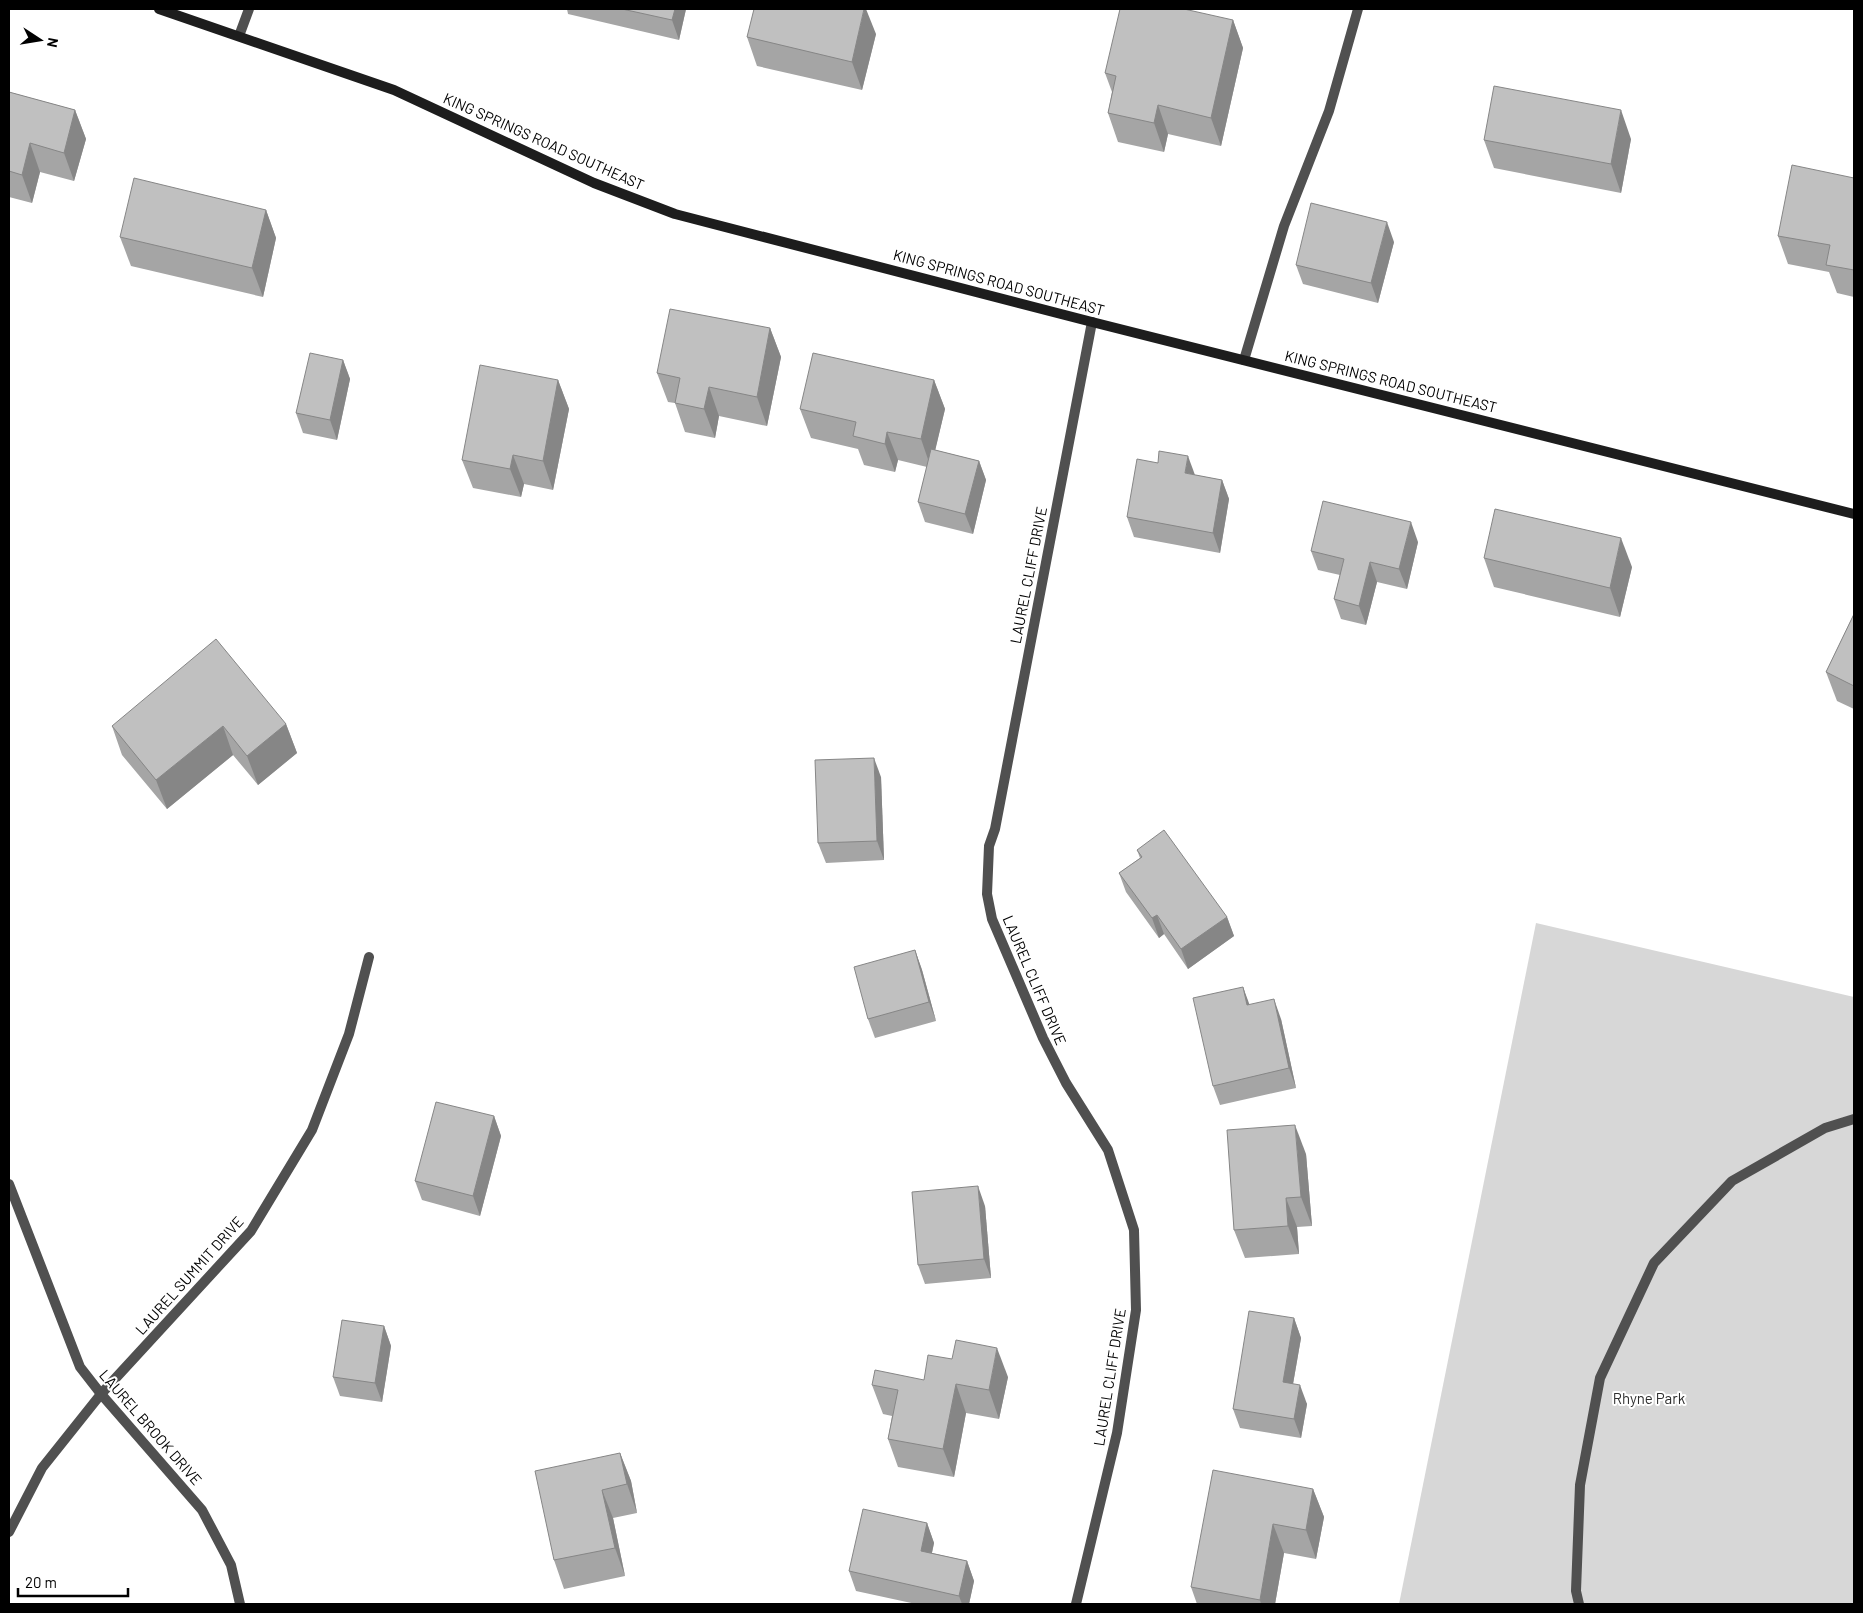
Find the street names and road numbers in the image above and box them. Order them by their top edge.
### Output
street label: KING SPRINGS ROAD SOUTHEAST [441,88,647,194]
street label: KING SPRINGS ROAD SOUTHEAST [891,245,1107,319]
street label: KING SPRINGS ROAD SOUTHEAST [1283,346,1499,416]
street label: LAUREL CLIFF DRIVE [1006,505,1050,645]
street label: LAUREL CLIFF DRIVE [1000,912,1070,1048]
street label: LAUREL SUMMIT DRIVE [131,1212,247,1338]
street label: LAUREL CLIFF DRIVE [1089,1307,1129,1447]
street label: LAUREL BROOK DRIVE [96,1366,206,1488]

